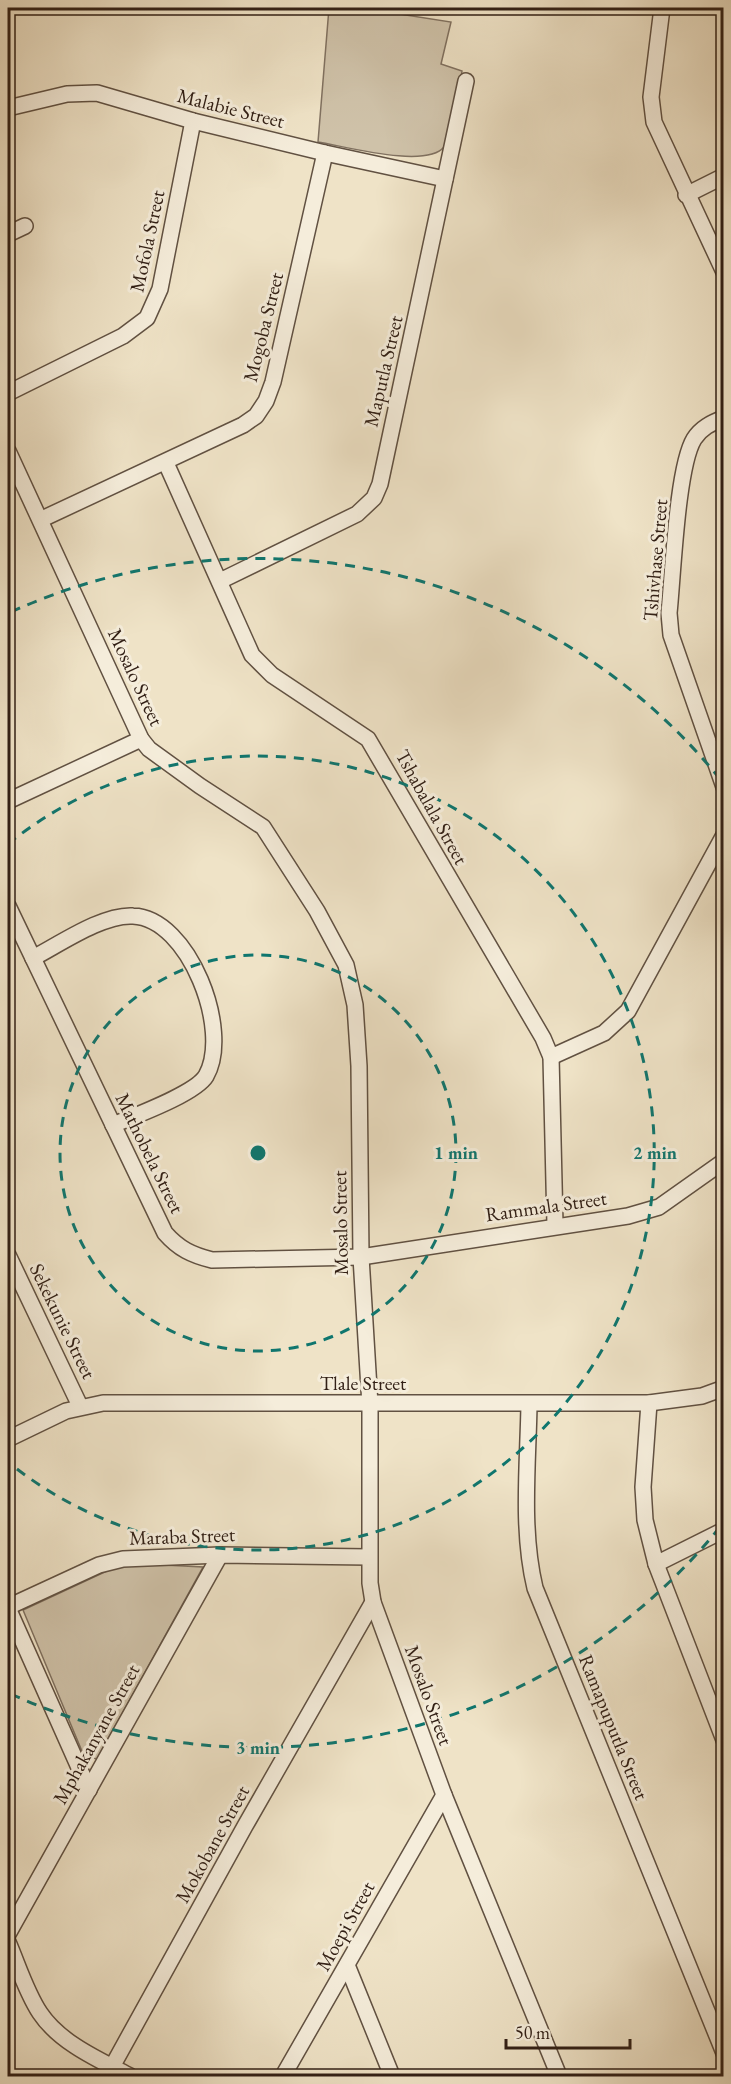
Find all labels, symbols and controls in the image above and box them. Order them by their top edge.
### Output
street label: Malabie Street [175,82,288,134]
street label: Mofola Street [124,187,171,294]
street label: Mogoba Street [237,269,289,384]
street label: Maputla Street [358,312,409,429]
street label: Tshivhase Street [637,497,673,622]
street label: Mosalo Street [102,624,170,731]
street label: Tshabalala Street [390,745,475,870]
street label: Mathobela Street [110,1088,191,1218]
text: 1 min [434,1141,478,1164]
text: 2 min [633,1141,677,1164]
centre of rings [248,1143,268,1163]
street label: Mosalo Street [326,1170,354,1276]
street label: Rammala Street [484,1185,609,1227]
street label: Sekekunie Street [24,1259,102,1384]
street label: Tlale Street [320,1370,407,1396]
street label: Maraba Street [129,1521,236,1551]
street label: Mosalo Street [399,1641,459,1749]
street label: Ramapuputla Street [573,1650,655,1804]
street label: Mphakanyane Street [47,1659,146,1809]
text: 3 min [236,1736,280,1759]
street label: Mokobane Street [169,1780,255,1907]
street label: Moepi Street [310,1876,381,1975]
scale bar [506,2012,630,2050]
text: 50 m [515,2021,550,2044]

